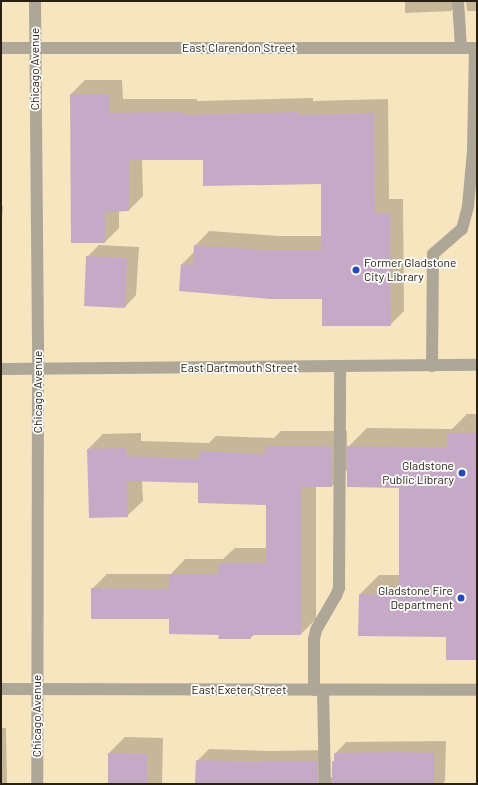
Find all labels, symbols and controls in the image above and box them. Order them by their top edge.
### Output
street label: Chicago Avenue [28,28,42,110]
street label: East Clarendon Street [182,41,296,55]
place label: Former Gladstone City Library [364,256,456,284]
marker: Former Gladstone City Library [351,265,361,275]
street label: Chicago Avenue [31,351,45,433]
street label: East Dartmouth Street [180,361,298,375]
place label: Gladstone Public Library [382,459,454,487]
marker: Gladstone Public Library [457,468,467,478]
place label: Gladstone Fire Department [378,584,453,612]
marker: Gladstone Fire Department [456,593,466,603]
street label: Chicago Avenue [30,675,44,757]
street label: East Exeter Street [191,683,287,697]

